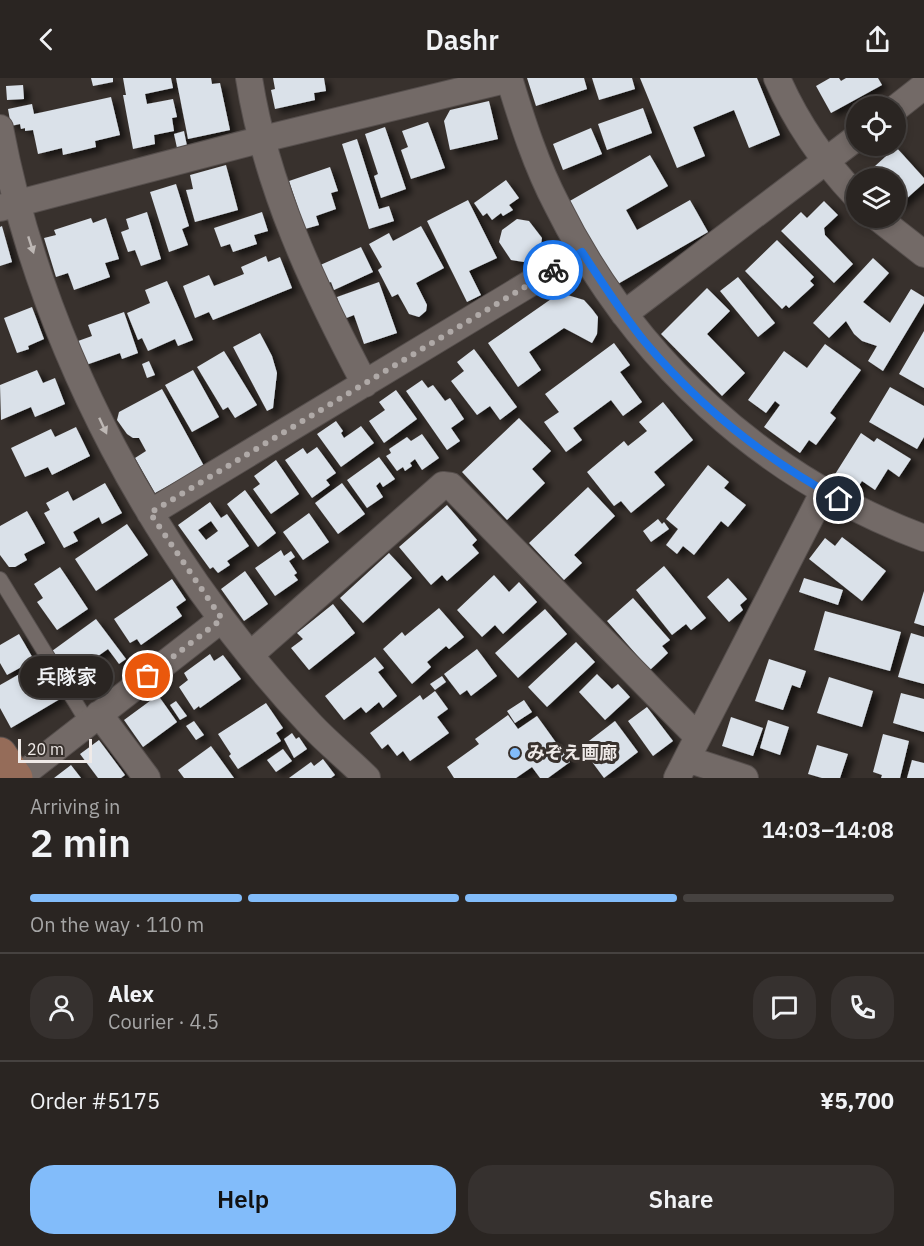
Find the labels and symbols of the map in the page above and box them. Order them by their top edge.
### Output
one-way arrow [27,236,36,254]
courier [523,240,583,300]
one-way arrow [98,417,107,434]
pin [813,473,864,524]
pin [122,650,173,701]
callout: 兵隊家 [19,655,112,697]
scale bar [18,736,92,764]
place label: みぞえ画廊 [527,741,617,764]
marker: みぞえ画廊 [508,746,522,760]

